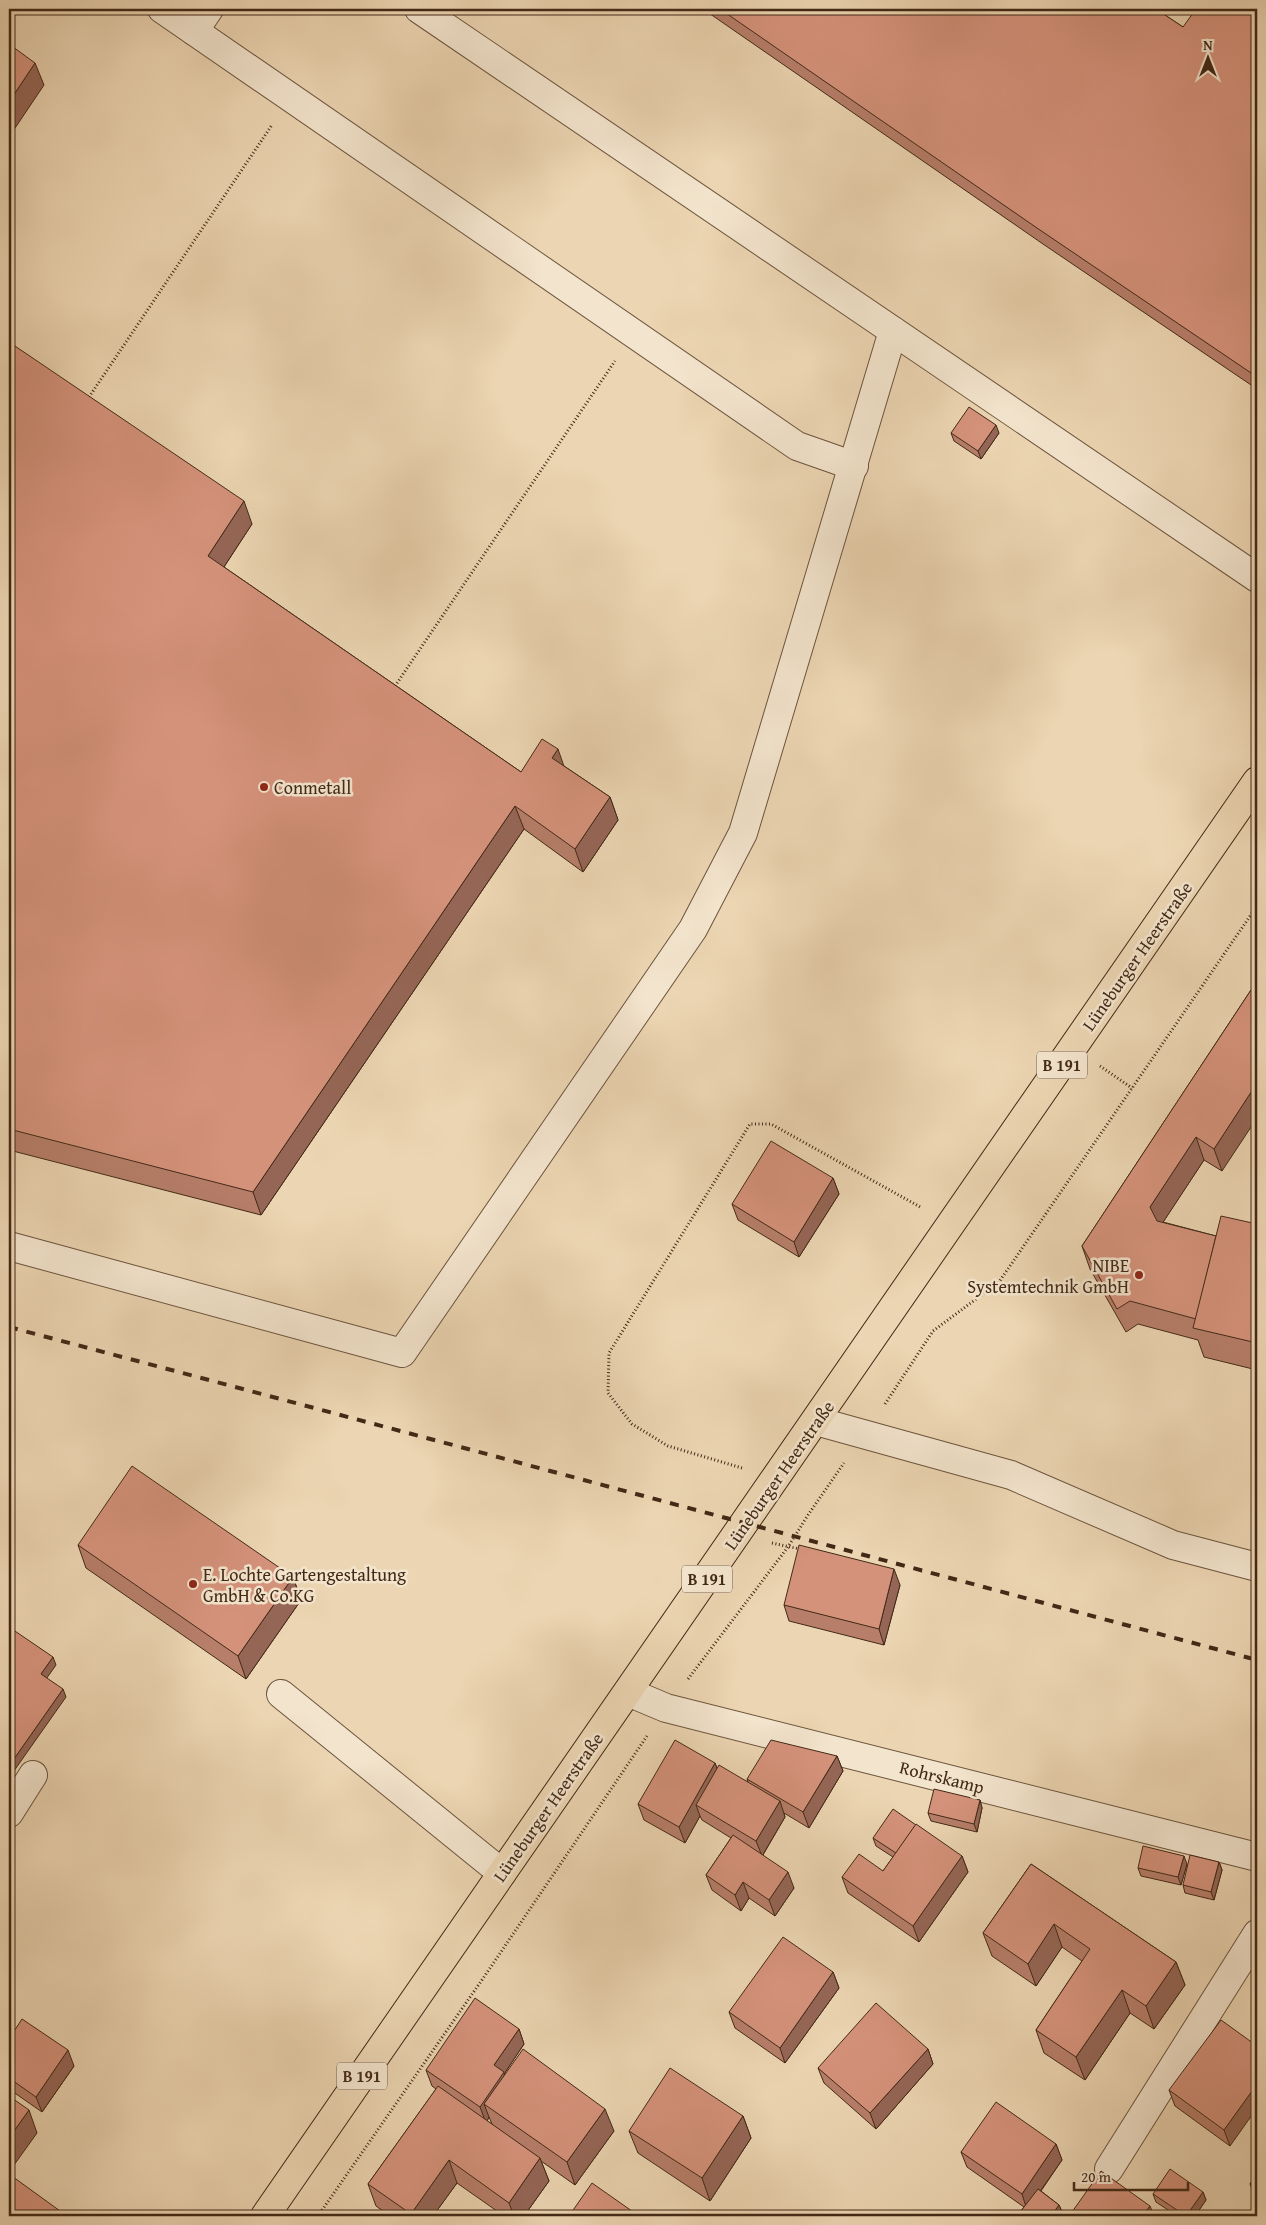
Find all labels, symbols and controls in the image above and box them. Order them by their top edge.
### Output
north arrow [1184,32,1234,82]
text: N [1203,35,1213,55]
place label: Conmetall [274,774,351,801]
marker: Conmetall [258,781,270,793]
street label: Lüneburger Heerstraße [1075,876,1199,1036]
road number: B 191 [1037,1052,1087,1078]
place label: NIBE Systemtechnik GmbH [967,1252,1129,1300]
marker: NIBE Systemtechnik GmbH [1133,1269,1145,1281]
street label: Lüneburger Heerstraße [717,1395,841,1555]
place label: E. Lochte Gartengestaltung GmbH & Co.KG [203,1561,406,1609]
road number: B 191 [682,1566,732,1592]
marker: E. Lochte Gartengestaltung GmbH & Co.KG [187,1578,199,1590]
street label: Lüneburger Heerstraße [486,1727,610,1887]
street label: Rohrskamp [897,1753,987,1801]
road number: B 191 [337,2062,387,2090]
scale bar [1074,2160,1187,2192]
text: 20 m [1081,2166,1112,2187]

